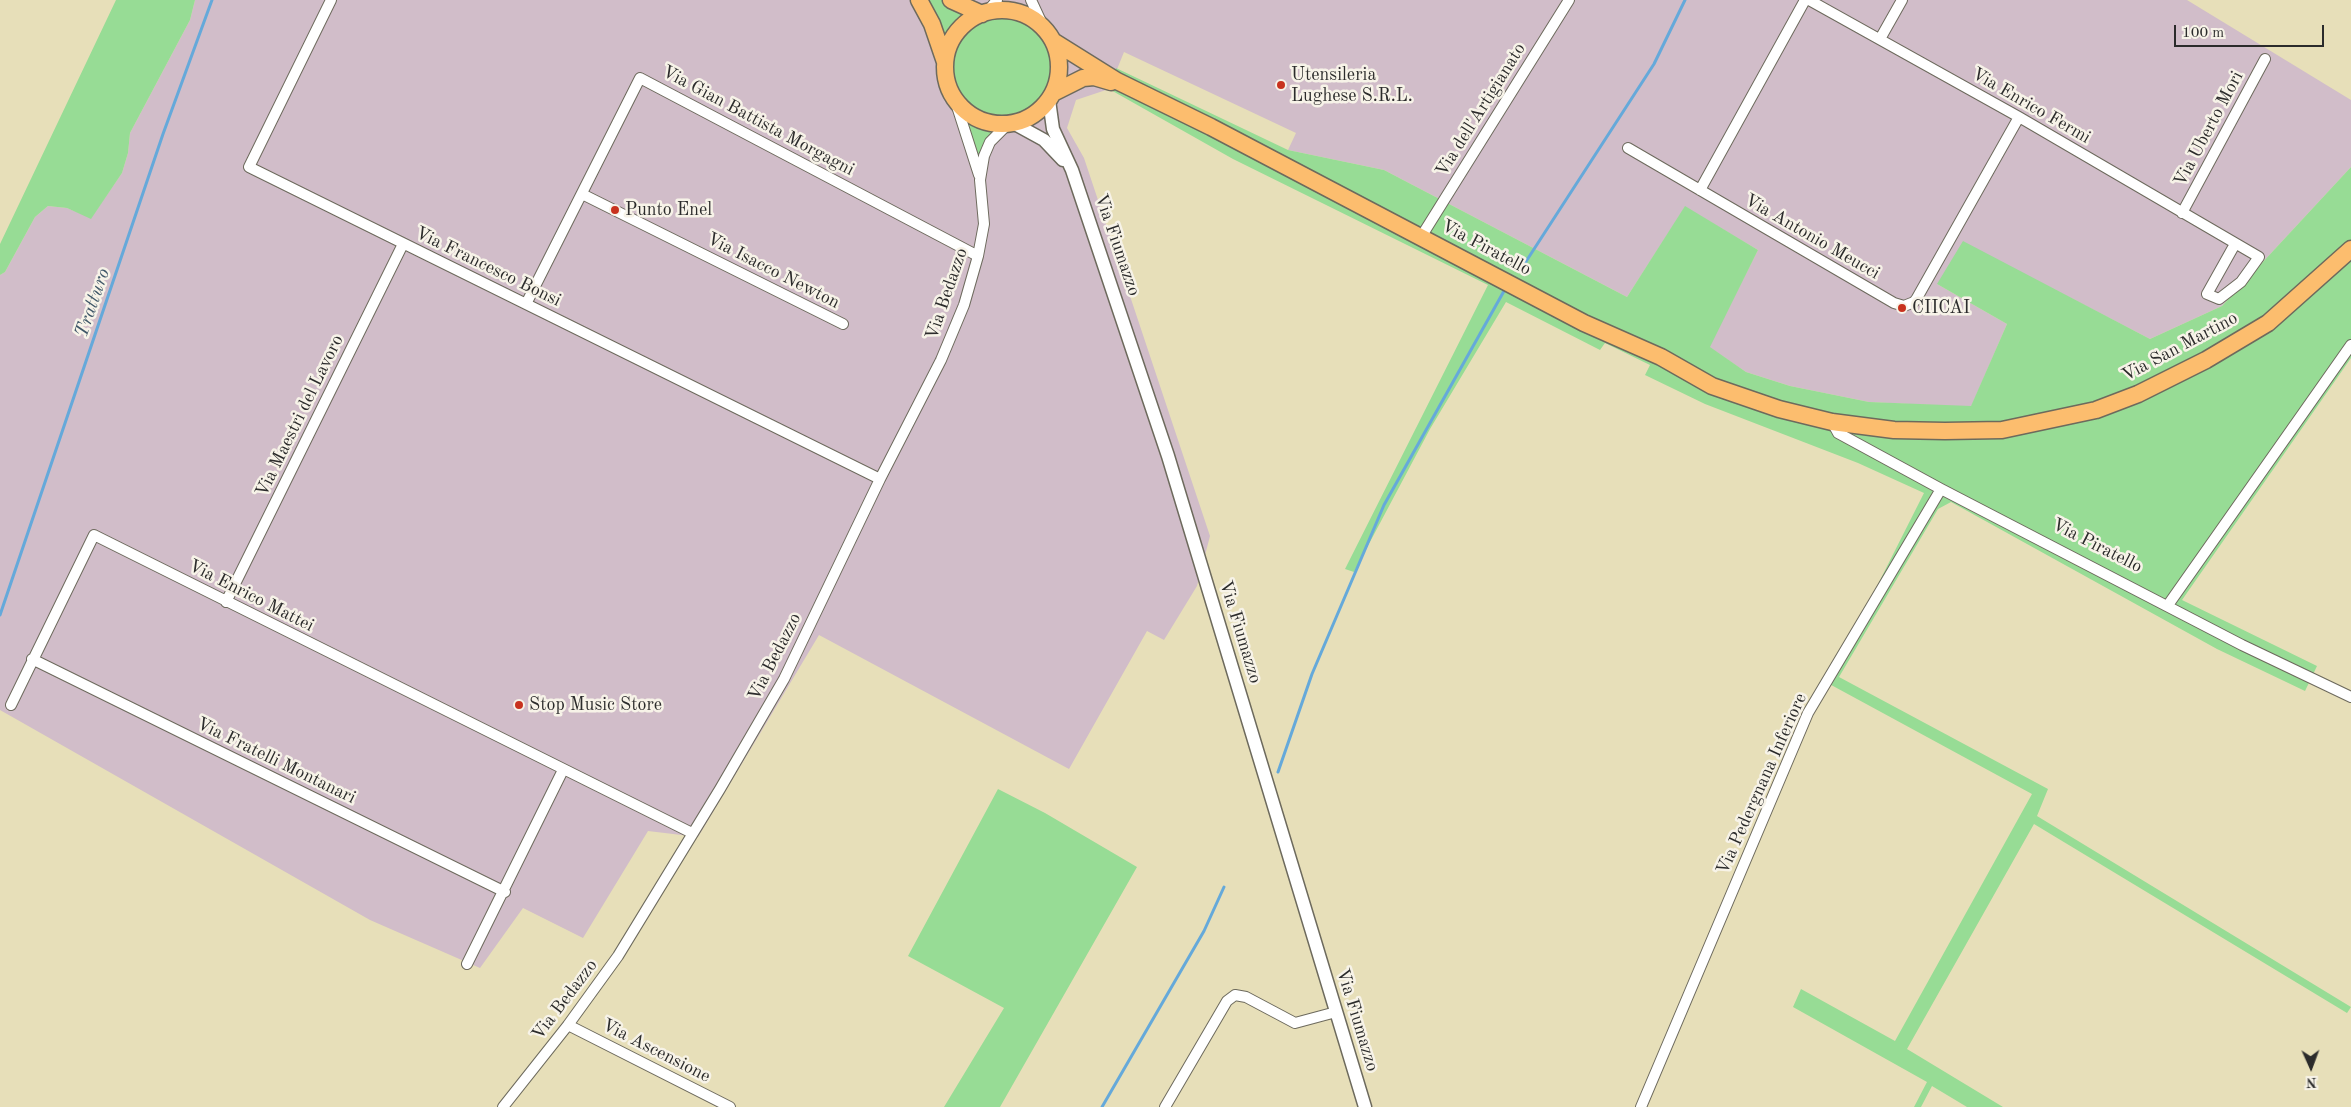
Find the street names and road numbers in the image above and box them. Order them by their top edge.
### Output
street label: Via dell'Artigianato [1431,39,1531,181]
street label: Via Gian Battista Morgagni [658,61,858,181]
street label: Via Enrico Fermi [1968,63,2094,149]
street label: Via Uberto Mori [2170,68,2248,190]
street label: Via Antonio Meucci [1740,189,1884,285]
street label: Via Fiumazzo [1089,191,1145,299]
street label: Via Piratello [1437,215,1535,281]
street label: Via Francesco Bonsi [412,222,564,312]
street label: Via Isacco Newton [703,228,843,314]
street label: Via Bedazzo [921,245,973,343]
street label: Via San Martino [2118,307,2242,387]
street label: Via Maestri del Lavoro [251,332,349,500]
street label: Via Piratello [2048,514,2146,578]
street label: Via Enrico Mattei [185,555,317,637]
street label: Via Fiumazzo [1214,578,1266,686]
street label: Via Bedazzo [744,609,806,705]
street label: Via Pedergnana Inferiore [1712,690,1812,878]
street label: Via Fratelli Montanari [193,713,359,809]
street label: Via Bedazzo [528,955,602,1045]
street label: Via Fiumazzo [1331,966,1383,1074]
street label: Via Ascensione [598,1014,714,1088]

